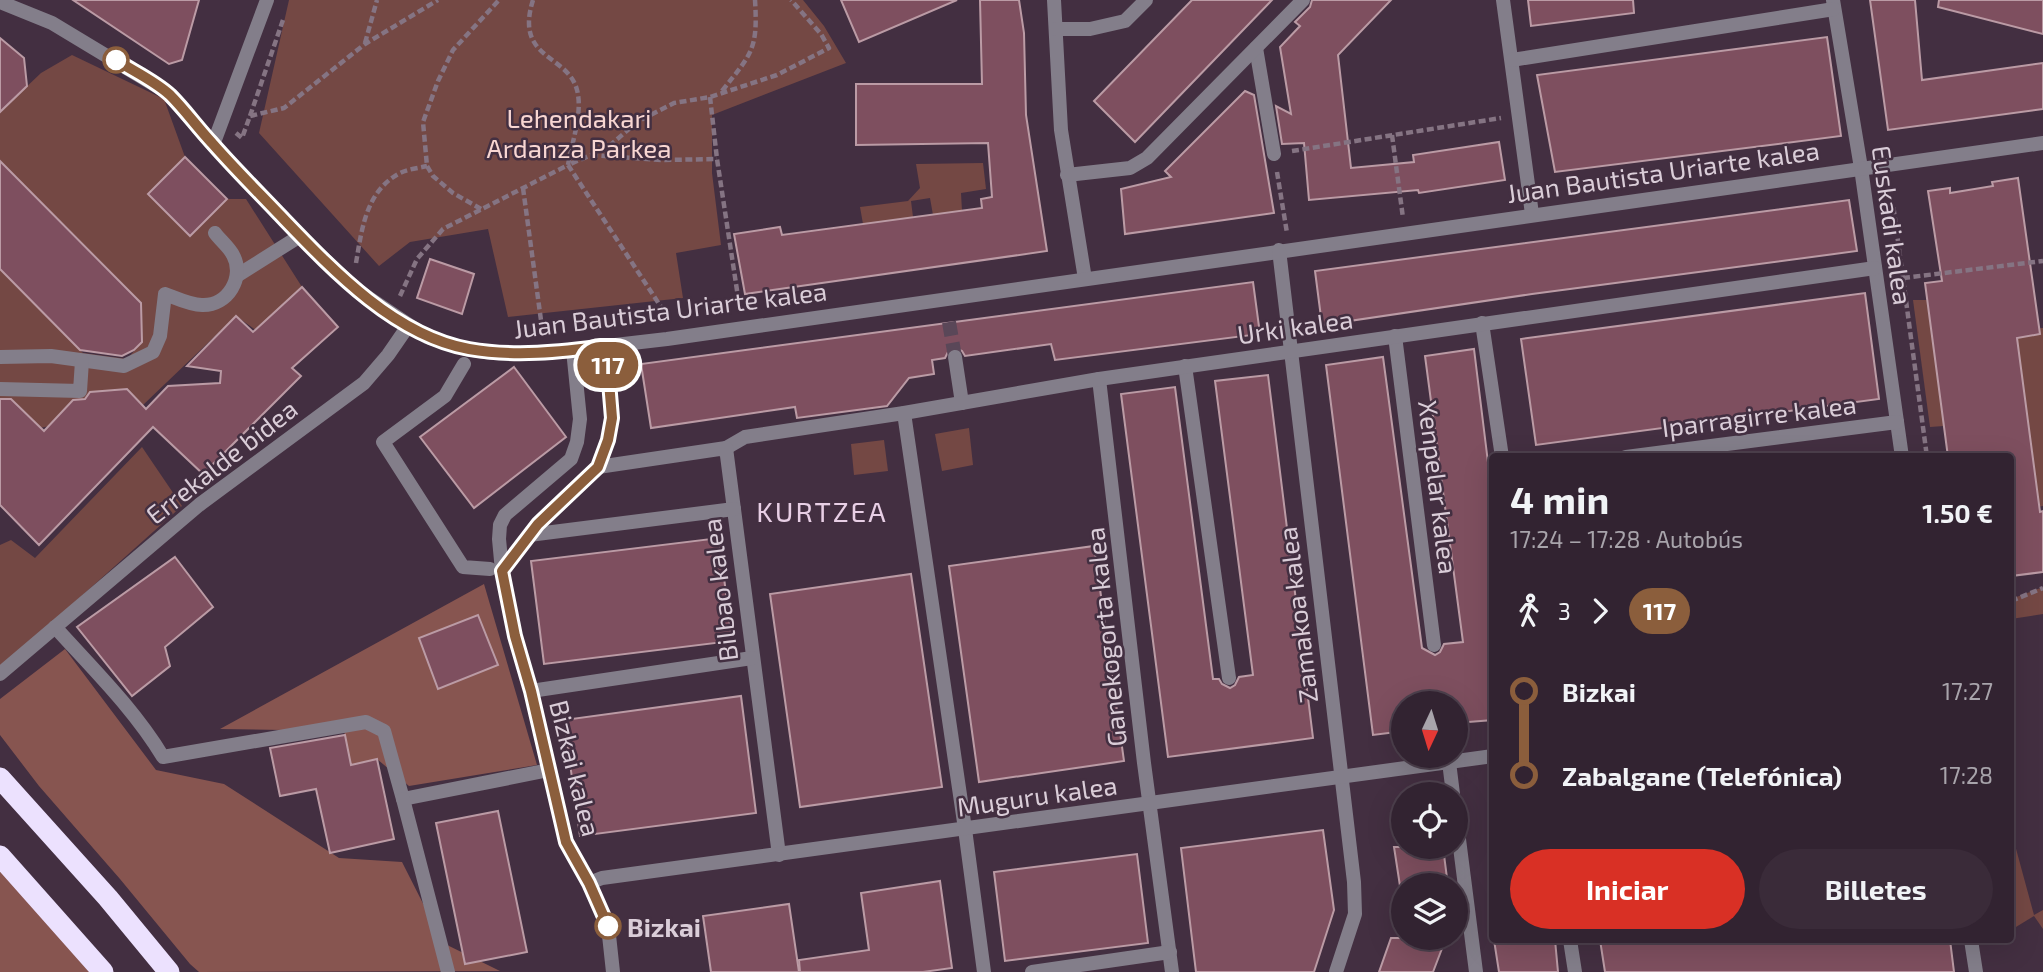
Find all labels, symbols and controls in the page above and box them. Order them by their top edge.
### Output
unlabelled marker [103,47,129,73]
park label: Lehendakari Ardanza Parkea [487,102,671,163]
street label: Juan Bautista Uriarte kalea [1505,134,1821,208]
street label: Euskadi kalea [1866,143,1920,307]
street label: Juan Bautista Uriarte kalea [511,274,829,344]
street label: Urki kalea [1235,303,1355,349]
line badge: 117 [568,342,648,388]
text: 117 [591,350,625,379]
street label: Iparragirre kalea [1660,388,1858,442]
street label: Errekalde bidea [139,392,303,530]
street label: Xenpelar kalea [1413,398,1465,576]
text: 4 min [1510,476,1609,522]
district label: KURTZEA [756,494,888,528]
text: 1.50 € [1922,497,1993,528]
street label: Bilbao kalea [695,517,743,663]
street label: Zamakoa kalea [1271,525,1323,705]
text: 17:24 – 17:28 · Autobús [1510,525,1743,553]
street label: Ganekogorta kalea [1078,526,1132,748]
icon: walk [1510,592,1548,630]
icon: forward [1581,592,1619,630]
text: 117 [1643,596,1676,625]
text: 3 [1558,597,1571,625]
text: Bizkai [1562,676,1636,707]
text: 17:27 [1942,677,1993,705]
north arrow [1391,691,1468,768]
map controls [1391,691,1468,950]
street label: Bizkai kalea [544,697,608,839]
text: Zabalgane (Telefónica) [1562,760,1842,791]
text: 17:28 [1940,761,1993,789]
street label: Muguru kalea [955,768,1119,822]
button: locate [1391,782,1468,859]
button: Iniciar [1510,849,1745,929]
button: Billetes [1759,849,1993,929]
button: layers [1391,873,1468,950]
place label: Bizkai [627,911,701,942]
marker: Bizkai [595,913,621,939]

